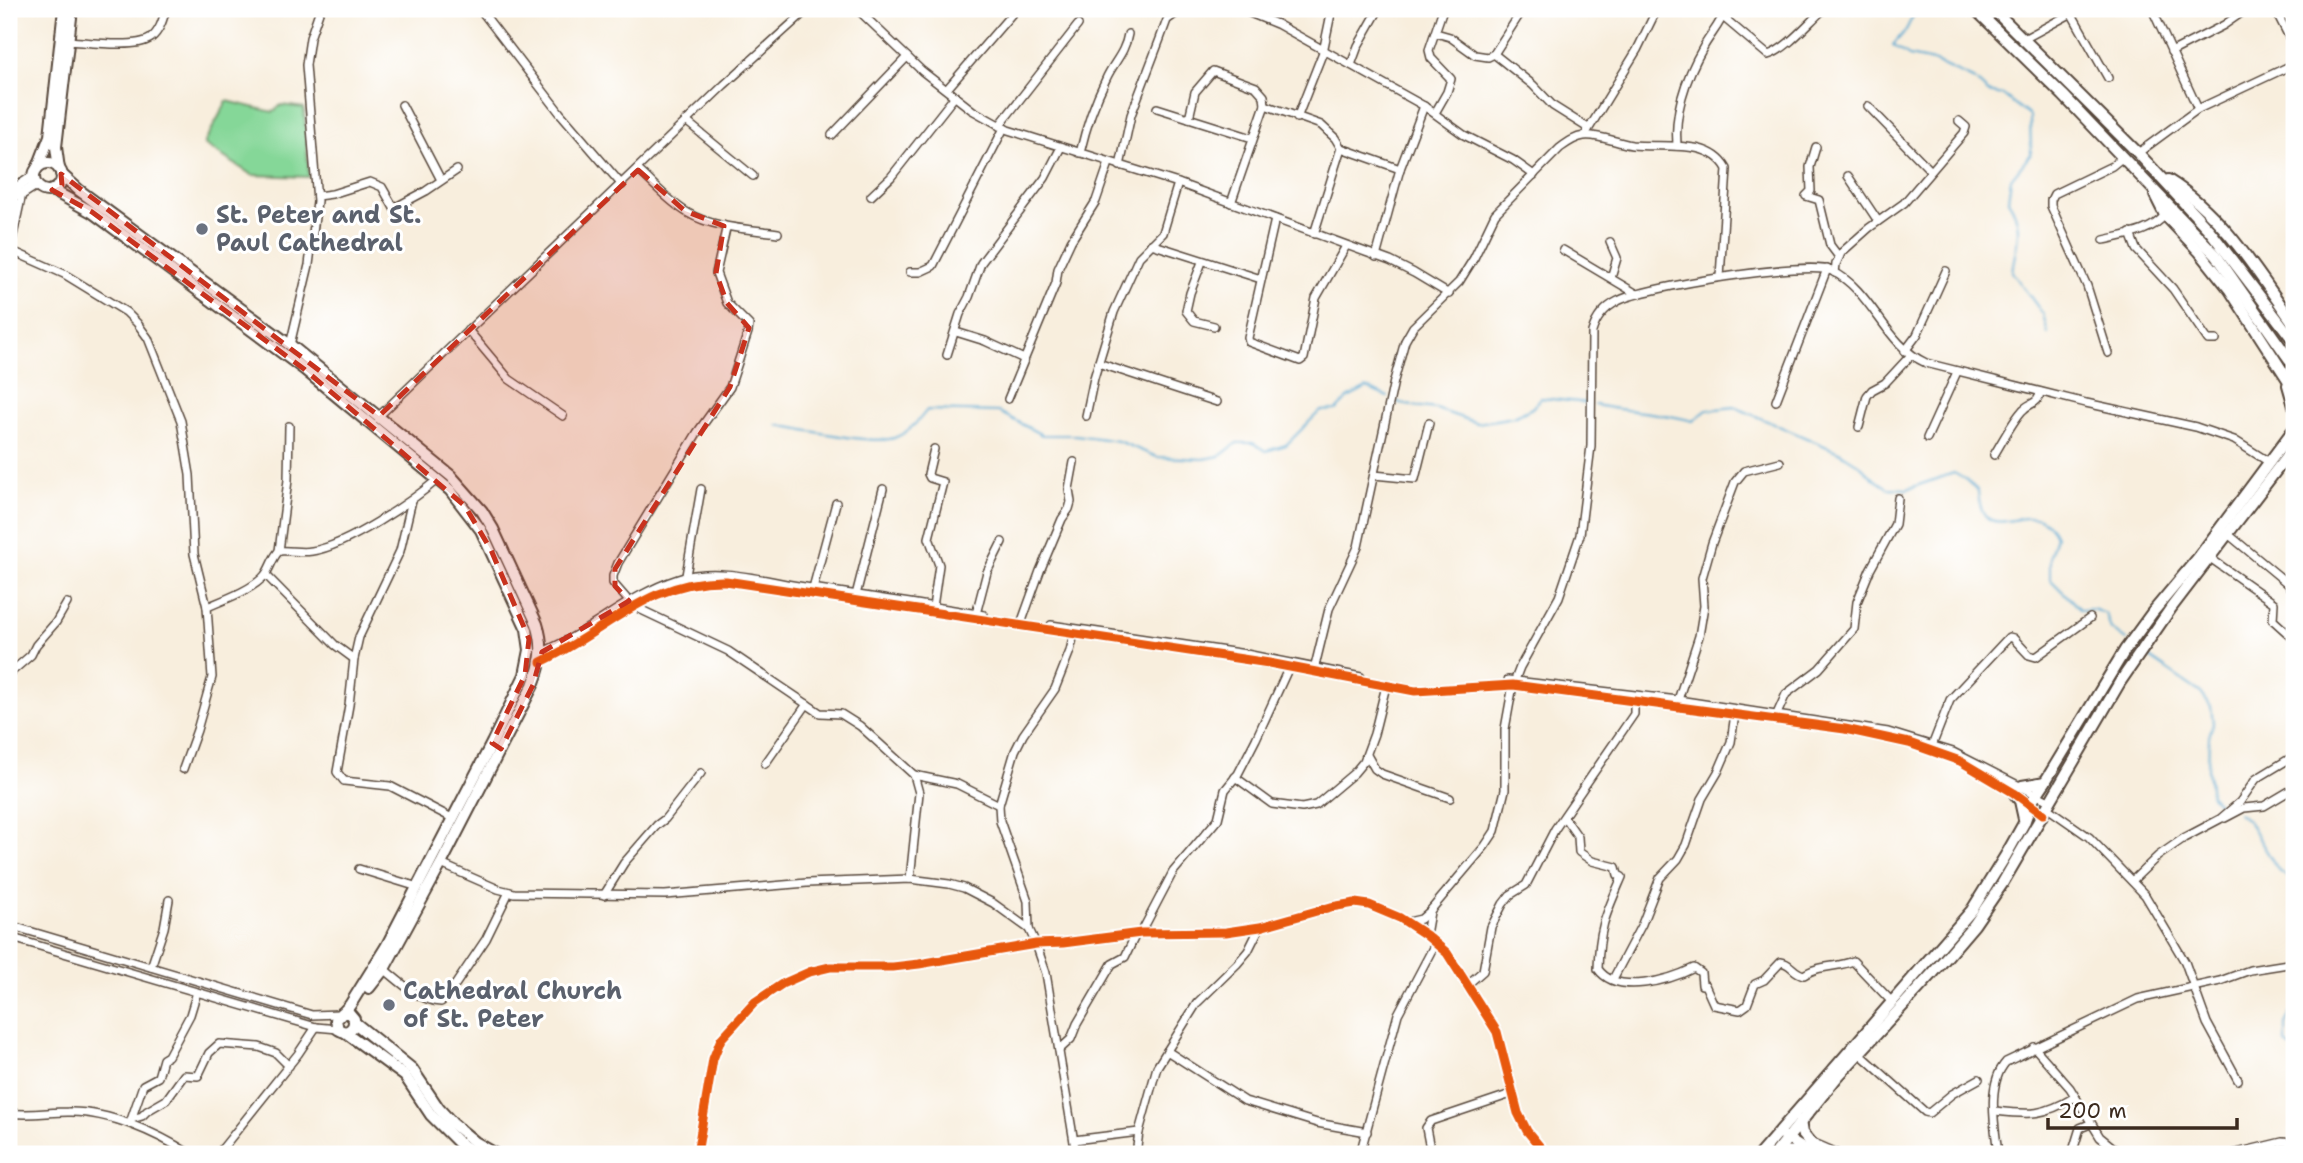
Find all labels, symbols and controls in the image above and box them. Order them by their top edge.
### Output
place label: St. Peter and St. Paul Cathedral [216,199,421,259]
marker: St. Peter and St. Paul Cathedral [194,221,210,237]
place label: Cathedral Church of St. Peter [403,975,622,1035]
marker: Cathedral Church of St. Peter [381,997,397,1013]
scale bar [2048,1086,2236,1130]
text: 200 m [2058,1097,2127,1125]

